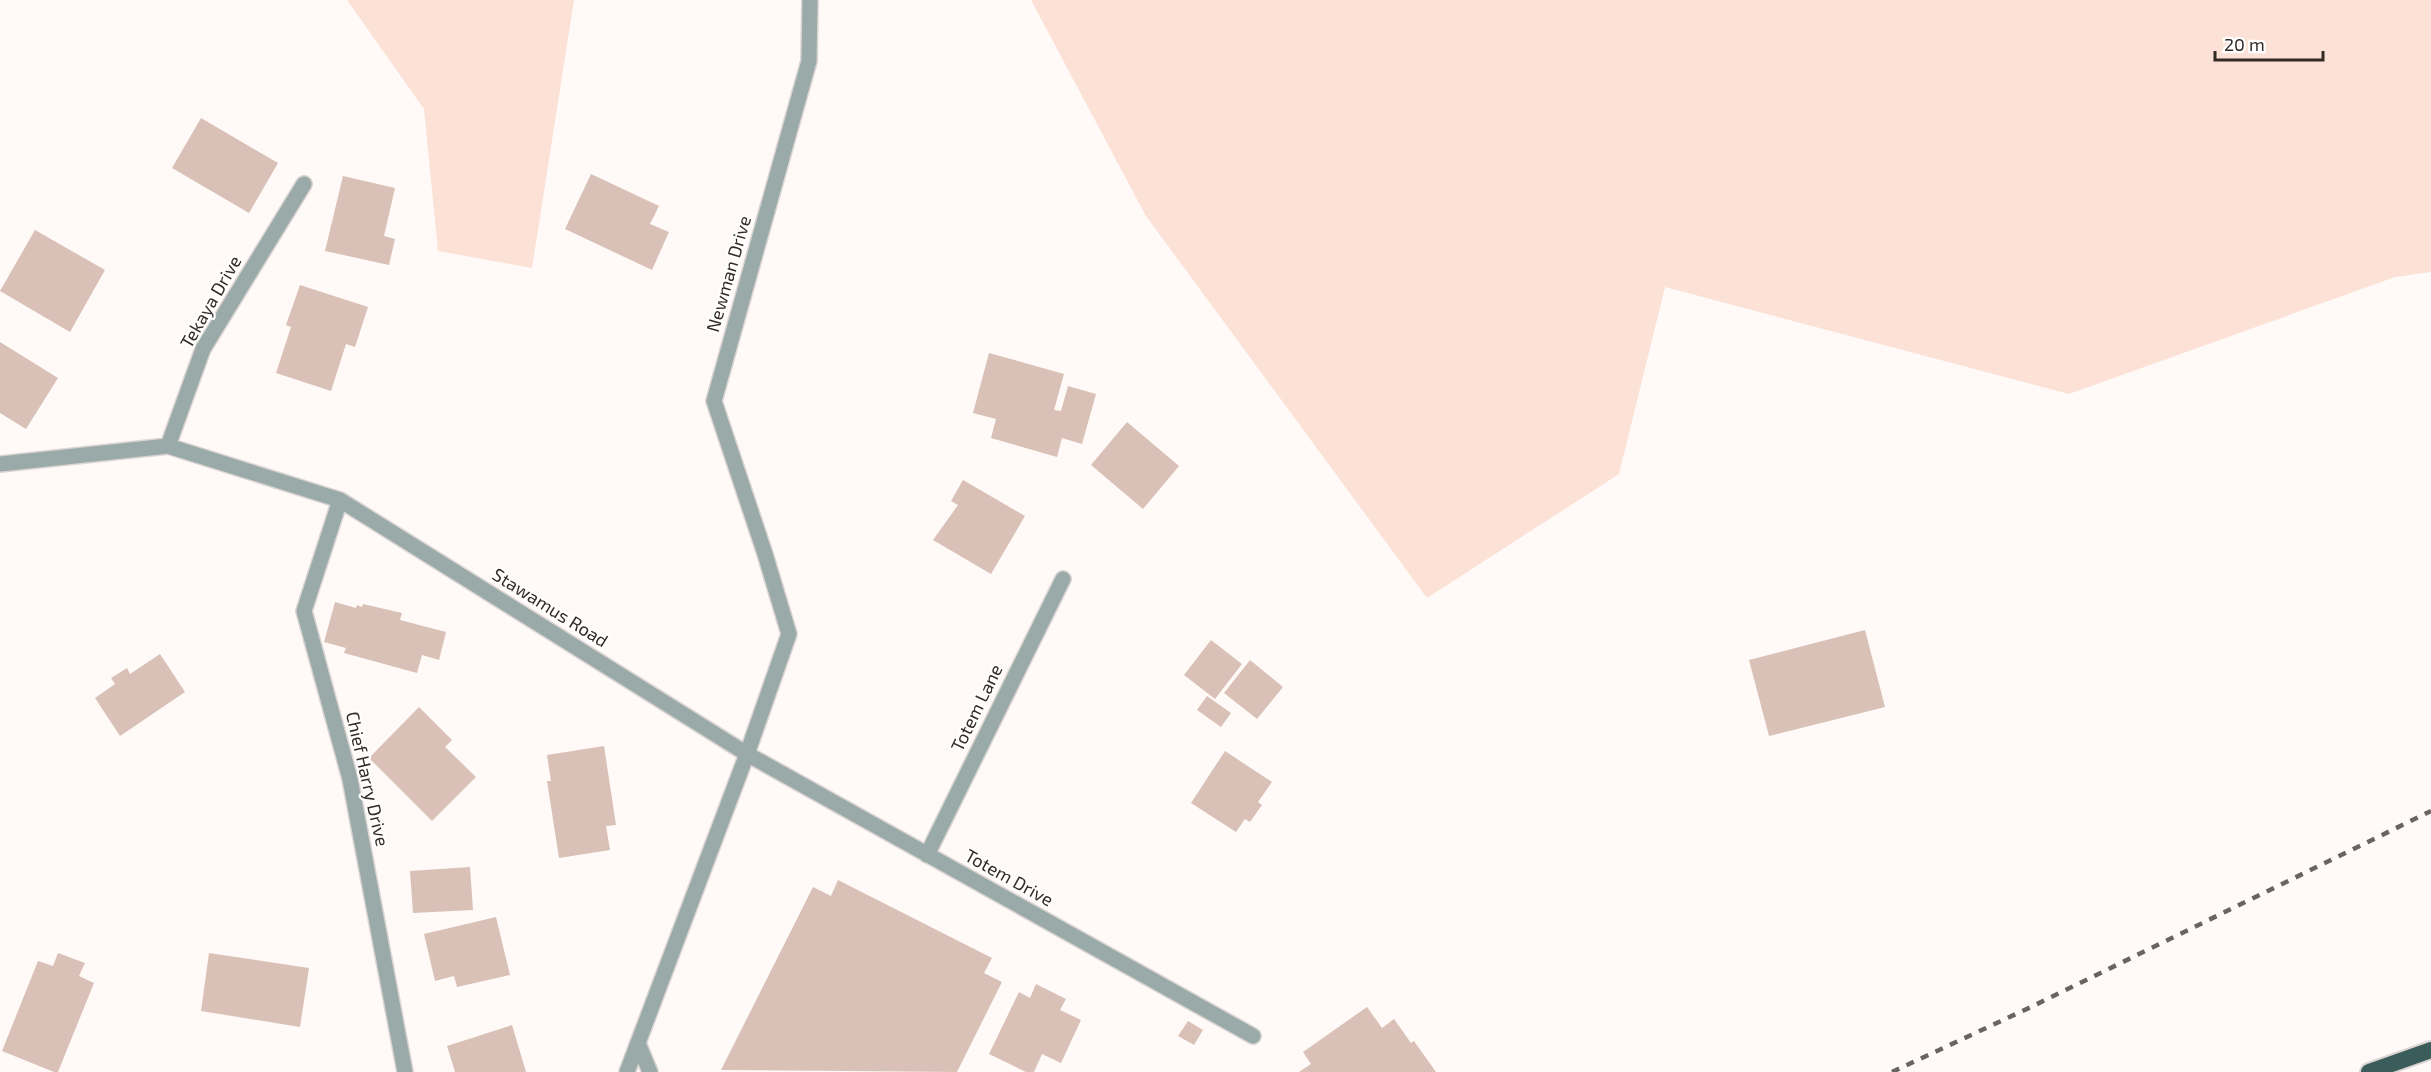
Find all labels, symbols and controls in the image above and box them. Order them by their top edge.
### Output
scale bar [2215,24,2323,62]
text: 20 m [2224,33,2265,55]
street label: Newman Drive [701,213,755,334]
street label: Tekaya Drive [175,251,245,352]
street label: Stawamus Road [489,563,612,651]
street label: Totem Lane [946,660,1007,755]
street label: Chief Harry Drive [342,709,394,848]
street label: Totem Drive [961,844,1058,910]

